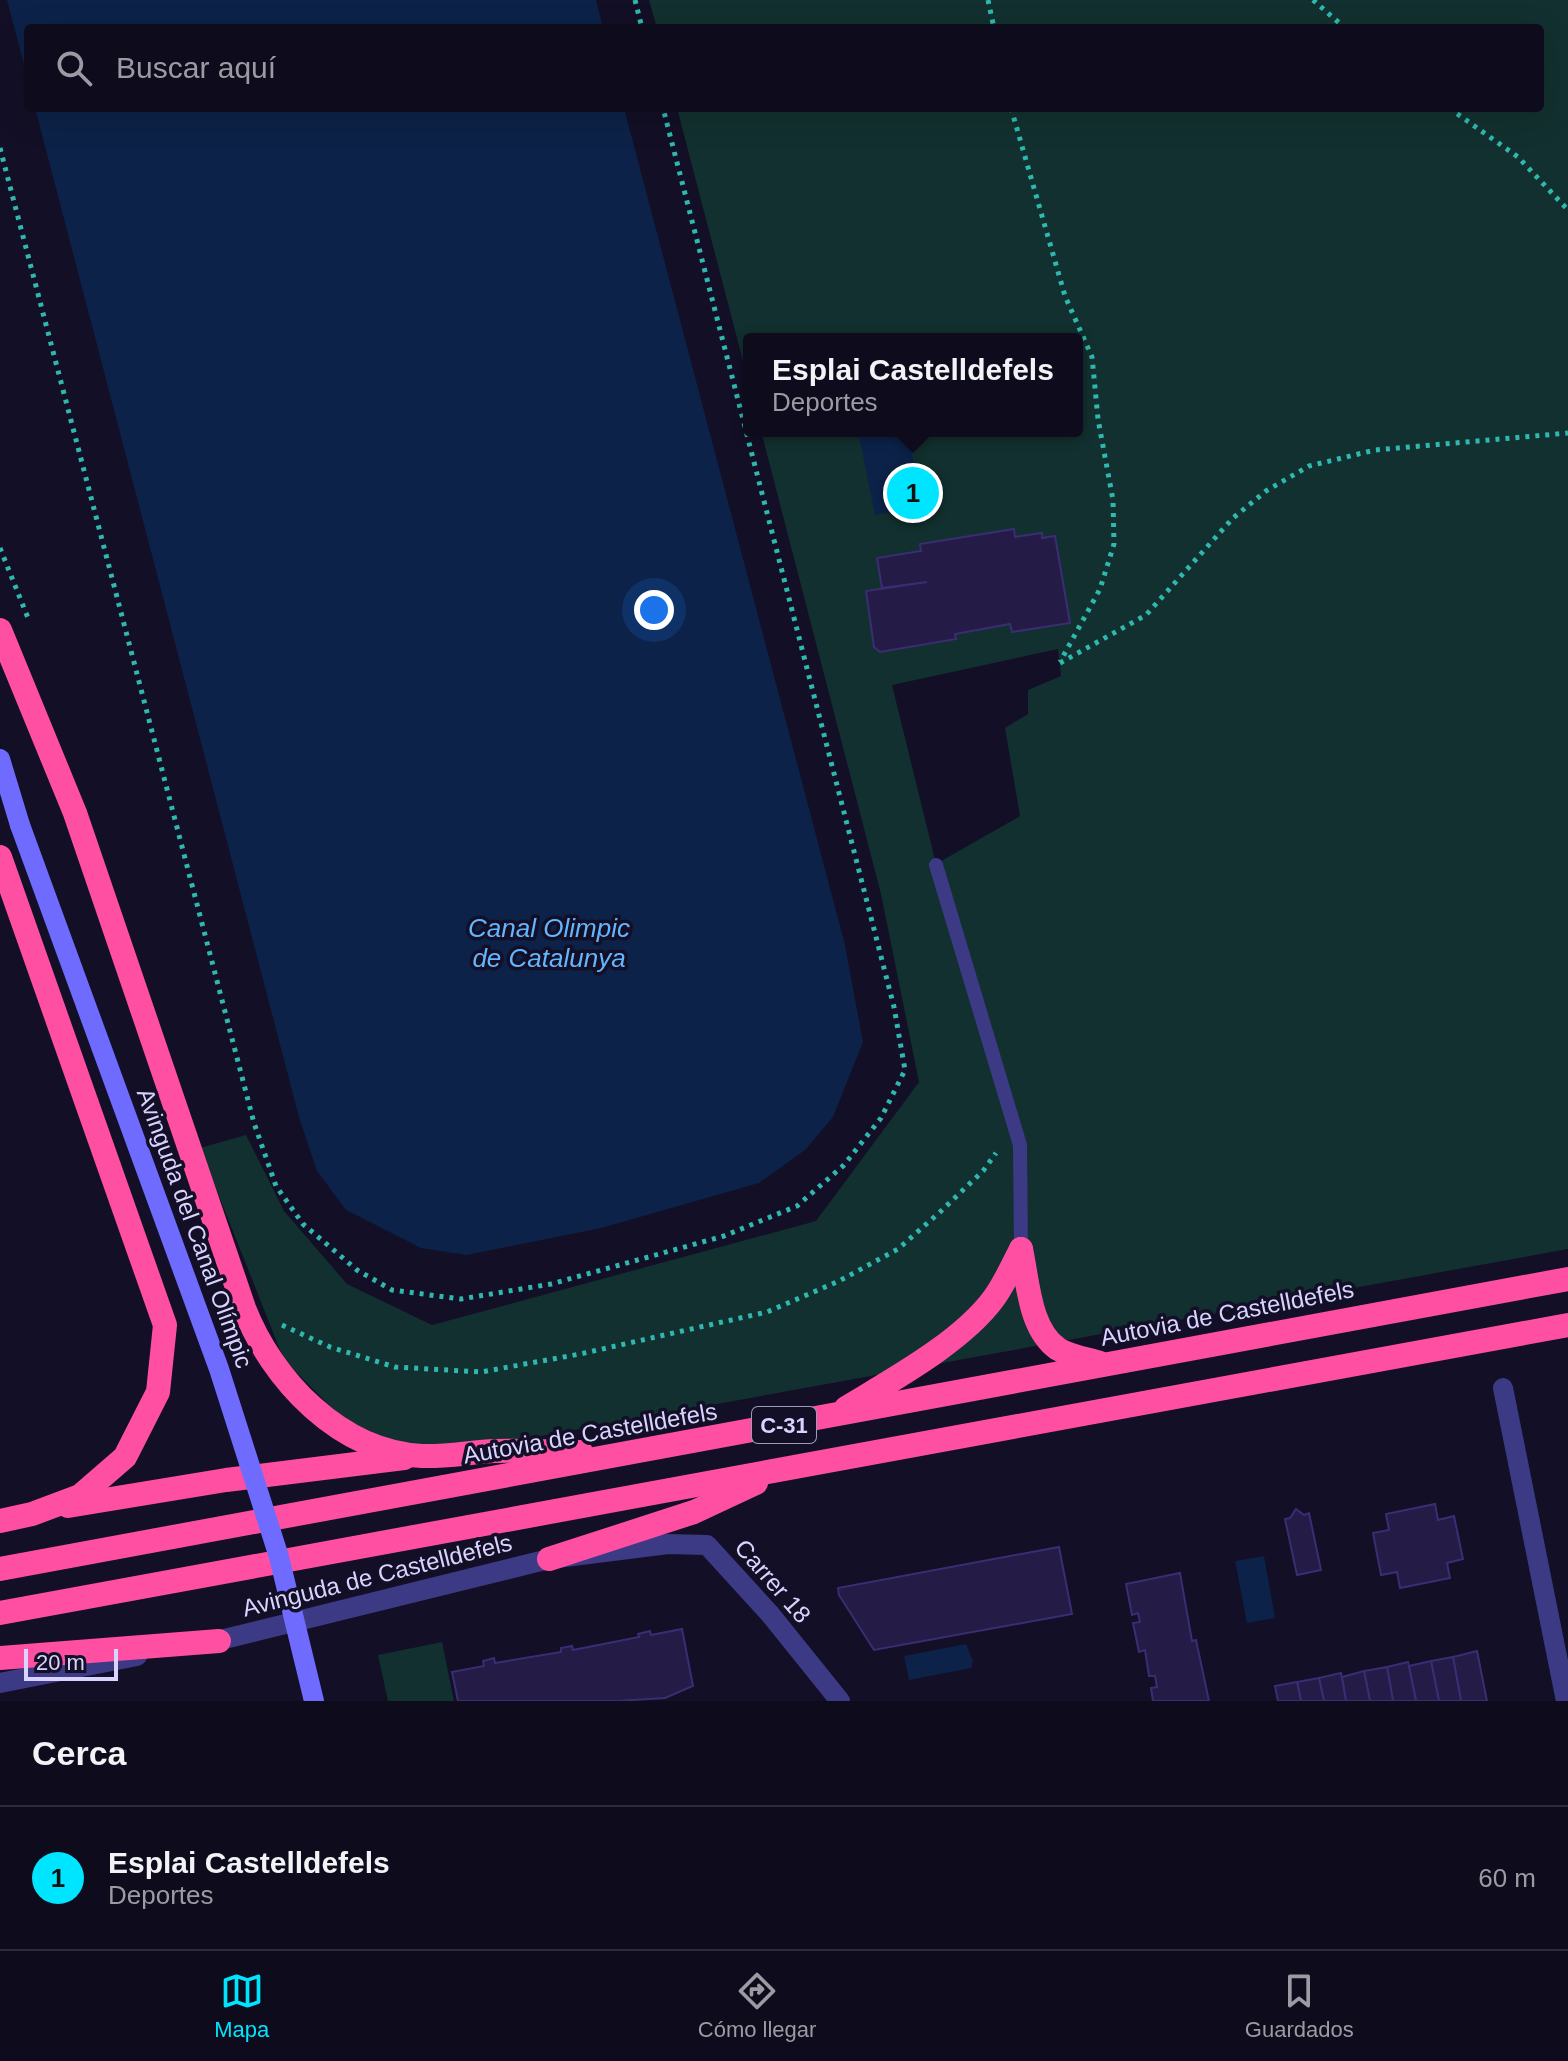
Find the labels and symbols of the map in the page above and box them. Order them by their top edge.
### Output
pin: 1 [887,463,939,523]
your location [634,590,674,630]
water label: Canal Olimpic de Catalunya [468,913,630,973]
street label: Avinguda del Canal Olímpic [132,1084,258,1372]
street label: Autovia de Castelldefels [1098,1275,1356,1351]
street label: Autovia de Castelldefels [461,1397,719,1469]
road number: C-31 [752,1407,816,1443]
street label: Avinguda de Castelldefels [239,1528,515,1622]
street label: Carrer 18 [730,1534,816,1628]
scale bar [24,1645,118,1681]

